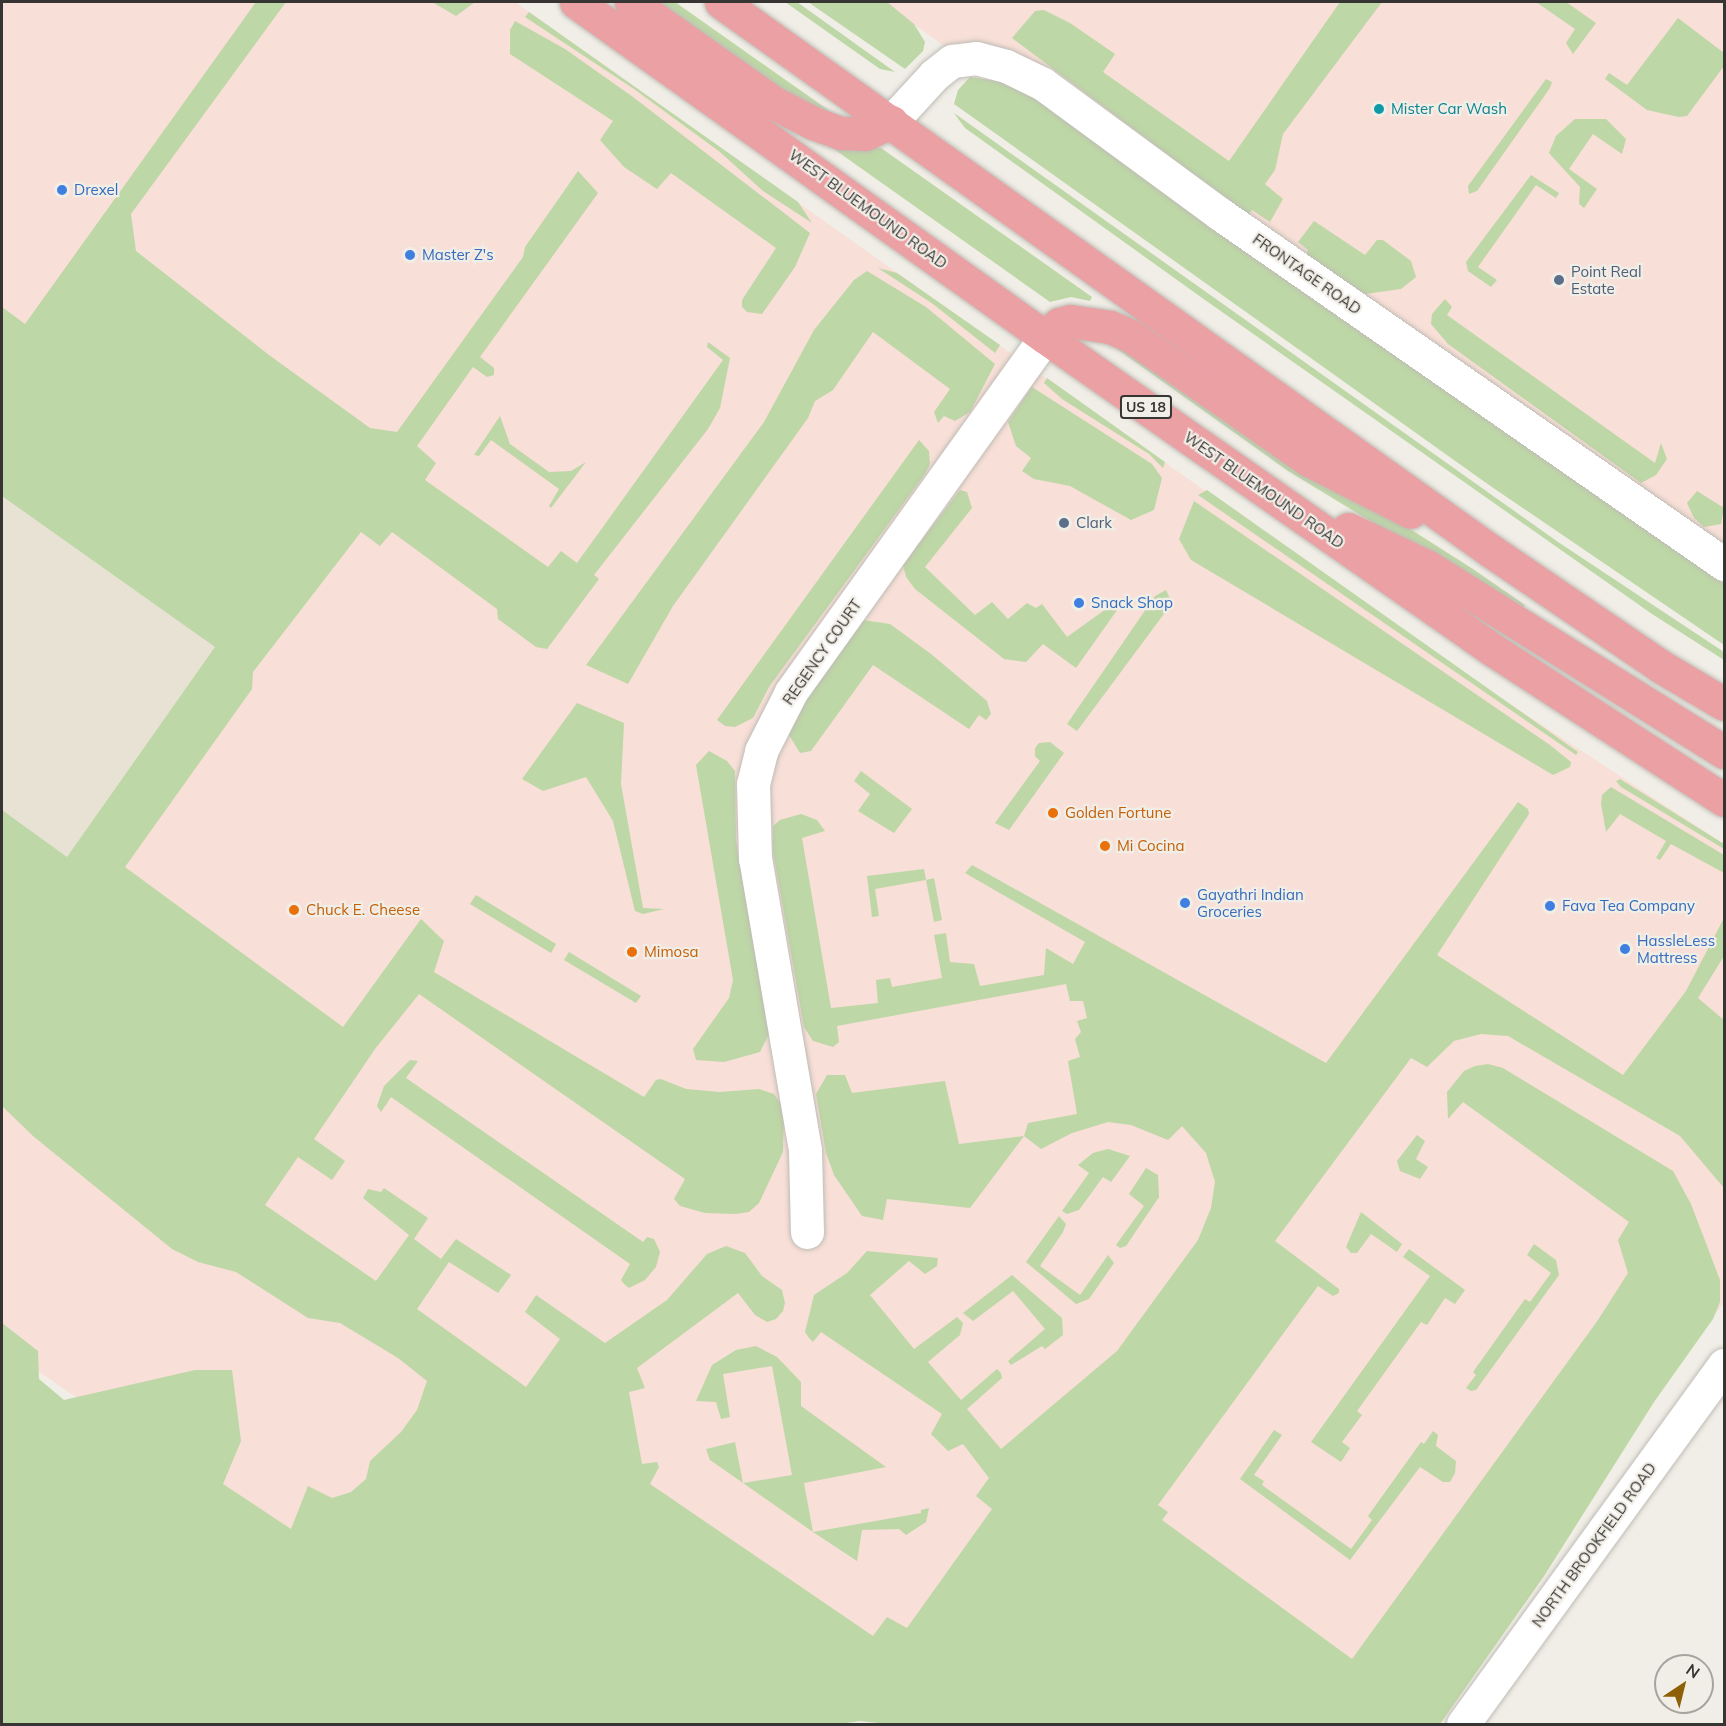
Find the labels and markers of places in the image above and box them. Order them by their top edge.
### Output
place label: Mister Car Wash [1391,100,1507,118]
marker: Mister Car Wash [1372,102,1386,116]
place label: Drexel [74,181,118,199]
marker: Drexel [55,183,69,197]
place label: Master Z's [422,246,494,264]
marker: Master Z's [403,248,417,262]
place label: Point Real Estate [1571,262,1641,297]
marker: Point Real Estate [1552,273,1566,287]
place label: Clark [1076,514,1112,532]
marker: Clark [1057,516,1071,530]
place label: Snack Shop [1091,594,1173,612]
marker: Snack Shop [1072,596,1086,610]
place label: Golden Fortune [1065,804,1171,822]
marker: Golden Fortune [1046,806,1060,820]
place label: Mi Cocina [1117,837,1184,855]
marker: Mi Cocina [1098,839,1112,853]
place label: Gayathri Indian Groceries [1197,885,1304,920]
marker: Gayathri Indian Groceries [1178,896,1192,910]
place label: Fava Tea Company [1562,897,1695,915]
marker: Fava Tea Company [1543,899,1557,913]
place label: Chuck E. Cheese [306,901,420,919]
marker: Chuck E. Cheese [287,903,301,917]
place label: HassleLess Mattress [1637,931,1715,966]
marker: HassleLess Mattress [1618,942,1632,956]
place label: Mimosa [644,943,699,961]
marker: Mimosa [625,945,639,959]

